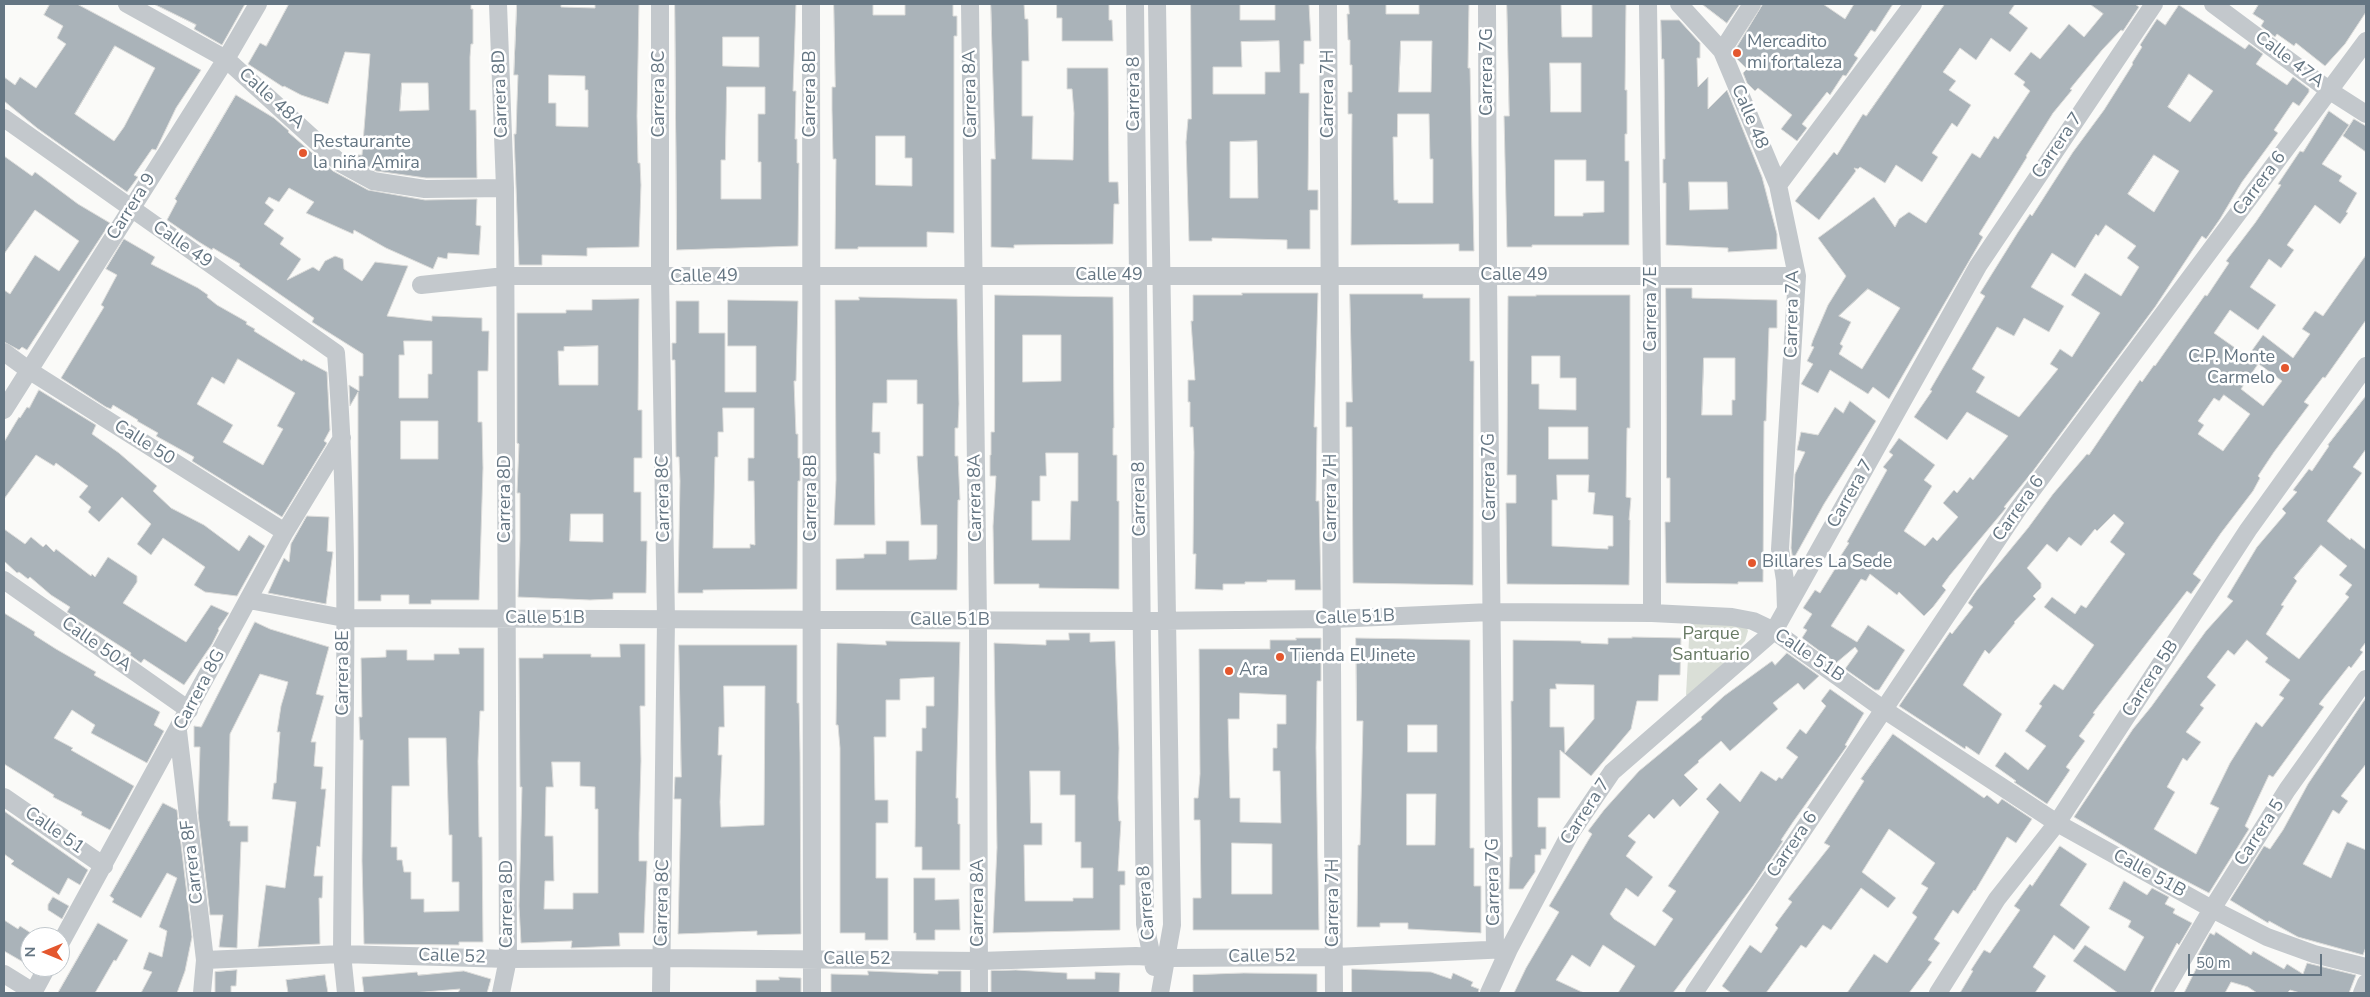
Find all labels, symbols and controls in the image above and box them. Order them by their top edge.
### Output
street label: Calle 47A [2250,27,2328,93]
street label: Carrera 7G [1477,28,1499,116]
place label: Mercadito mi fortaleza [1747,32,1842,74]
marker: Mercadito mi fortaleza [1731,47,1743,59]
street label: Carrera 8D [489,49,513,139]
street label: Carrera 8C [649,50,671,138]
street label: Carrera 8B [800,50,822,138]
street label: Carrera 8A [959,50,983,138]
street label: Carrera 7H [1318,50,1340,138]
street label: Carrera 8 [1124,56,1146,132]
street label: Calle 48A [234,64,308,134]
street label: Calle 48 [1726,82,1772,152]
street label: Carrera 7 [2028,109,2088,183]
place label: Restaurante la niña Amira [313,132,420,174]
marker: Restaurante la niña Amira [297,147,309,159]
street label: Carrera 6 [2229,148,2291,220]
street label: Carrera 9 [103,169,161,245]
street label: Calle 49 [148,217,216,273]
street label: Calle 49 [1075,265,1143,287]
street label: Calle 49 [1480,265,1548,287]
street label: Calle 49 [670,266,738,288]
street label: Carrera 7E [1641,266,1663,352]
street label: Carrera 7A [1781,270,1805,358]
place label: C.P. Monte Carmelo [2188,347,2275,389]
marker: C.P. Monte Carmelo [2279,362,2291,374]
street label: Calle 50 [110,416,178,470]
street label: Carrera 7G [1478,433,1502,521]
street label: Carrera 8B [801,454,823,542]
street label: Carrera 8A [964,454,988,542]
street label: Carrera 7H [1321,454,1343,542]
street label: Carrera 8D [495,455,517,543]
street label: Carrera 8C [652,455,676,543]
street label: Carrera 7 [1823,456,1879,532]
street label: Carrera 8 [1129,461,1151,537]
street label: Carrera 6 [1989,472,2049,546]
place label: Billares La Sede [1762,552,1892,574]
marker: Billares La Sede [1746,557,1758,569]
street label: Calle 51B [1315,606,1395,630]
street label: Calle 51B [505,608,585,630]
street label: Calle 51B [910,610,990,632]
street label: Calle 50A [57,613,135,677]
park label: Parque Santuario [1672,624,1750,666]
street label: Calle 51B [1770,625,1848,687]
street label: Carrera 8E [333,630,355,716]
street label: Carrera 5B [2118,637,2184,721]
street label: Carrera 8G [170,646,230,734]
place label: Tienda El Jinete [1290,646,1416,668]
marker: Tienda El Jinete [1274,651,1286,663]
place label: Ara [1239,660,1268,682]
marker: Ara [1223,665,1235,677]
street label: Carrera 7 [1557,775,1615,849]
street label: Carrera 5 [2231,796,2289,870]
street label: Calle 51 [20,803,88,859]
street label: Carrera 6 [1763,808,1823,882]
street label: Carrera 8F [177,819,209,905]
street label: Carrera 7G [1482,838,1506,926]
street label: Calle 51B [2109,845,2189,903]
street label: Carrera 8C [651,859,675,947]
street label: Carrera 8A [968,859,990,947]
street label: Carrera 7H [1323,859,1345,947]
street label: Carrera 8D [497,860,519,948]
street label: Carrera 8 [1134,865,1160,941]
north arrow [20,927,70,977]
scale bar [2190,944,2324,976]
street label: Calle 52 [418,945,486,969]
street label: Calle 52 [1228,946,1296,968]
text: N [21,947,40,957]
street label: Calle 52 [823,949,891,971]
text: 50 m [2196,953,2231,973]

